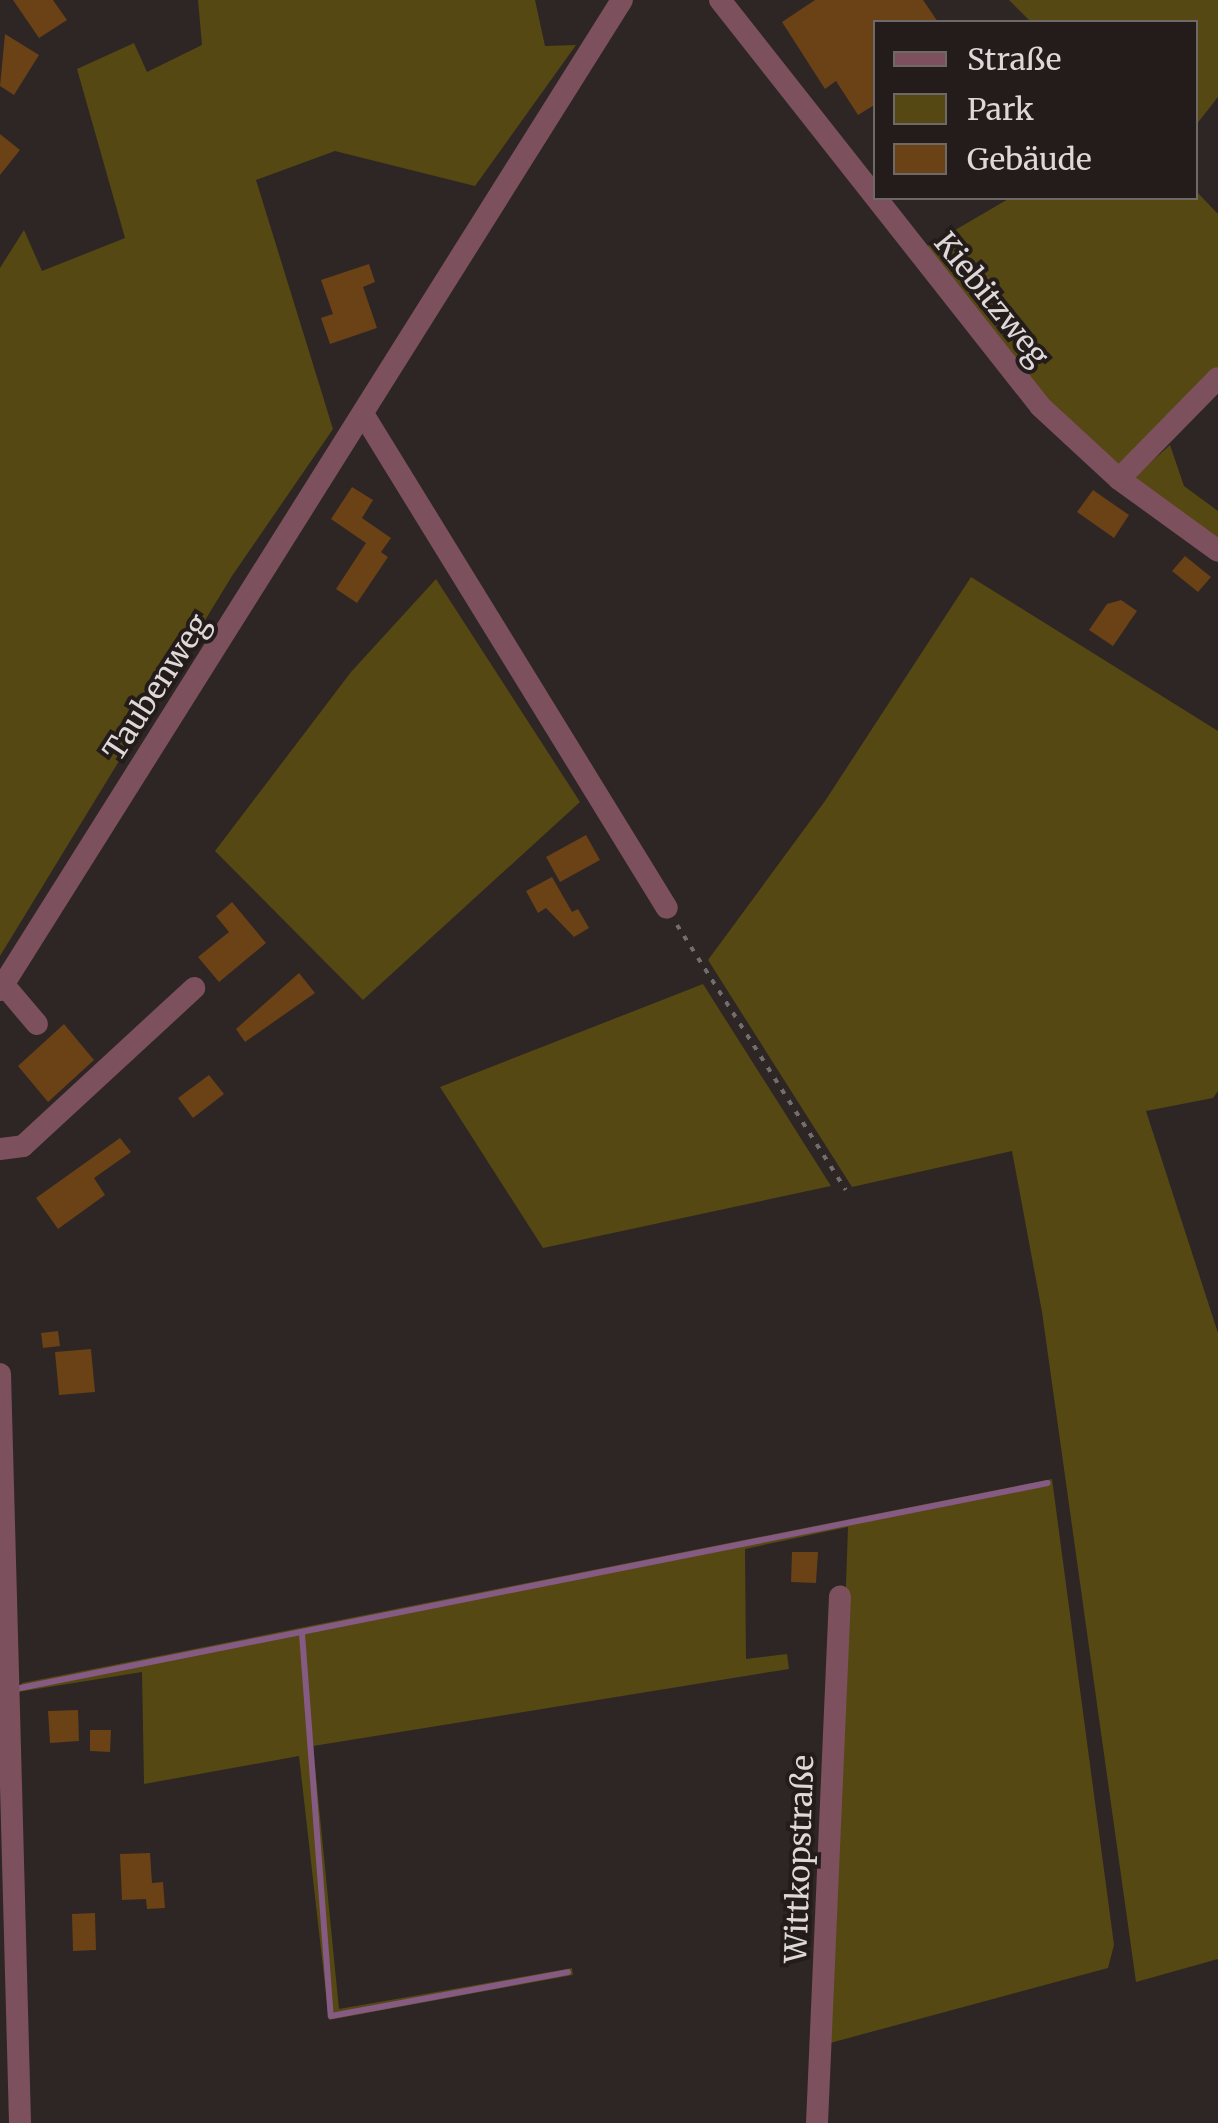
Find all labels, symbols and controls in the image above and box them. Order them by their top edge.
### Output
legend [873,20,1198,200]
text: Straße [967,40,1061,78]
text: Park [967,90,1034,128]
text: Gebäude [967,140,1092,178]
street label: Kiebitzweg [927,225,1057,373]
street label: Taubenweg [95,607,217,767]
street label: Wittkopstraße [777,1754,821,1964]

